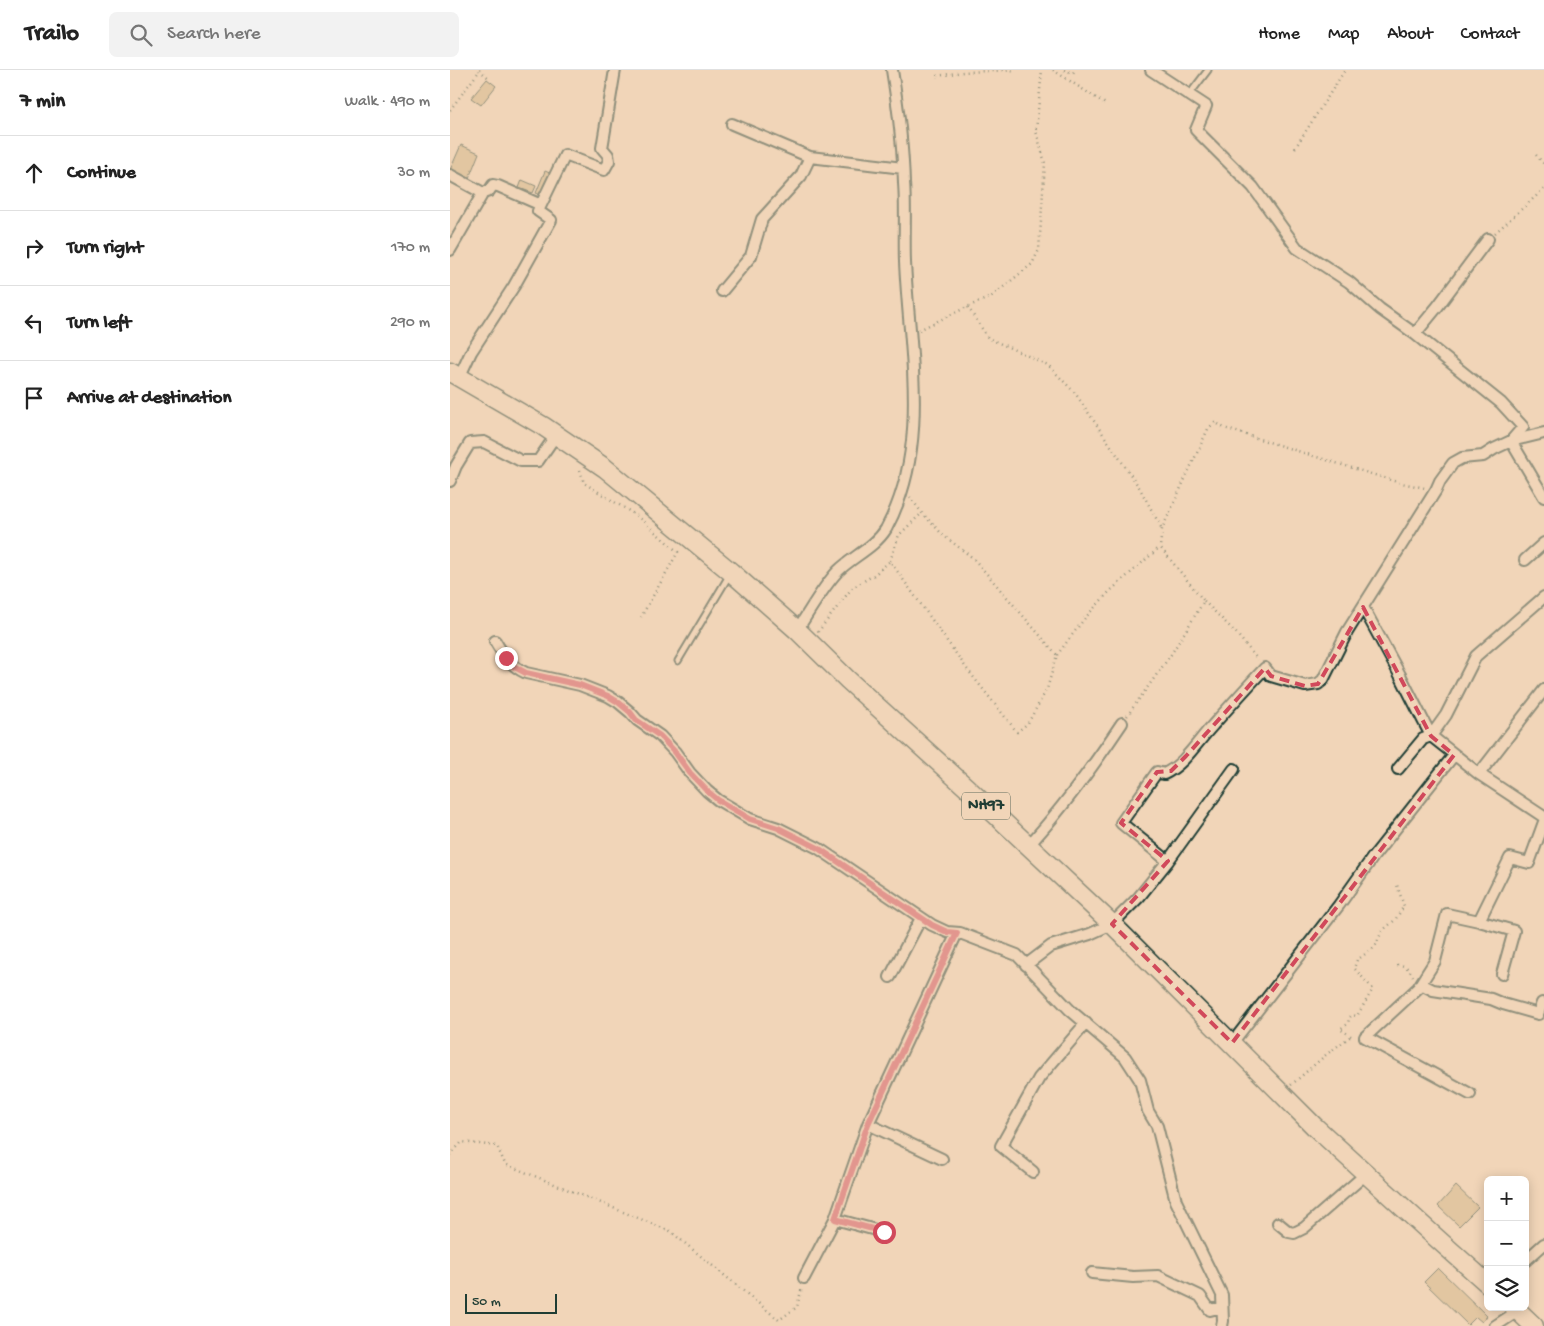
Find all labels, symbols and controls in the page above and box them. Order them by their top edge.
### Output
search box [109,12,459,57]
text: Trailo [25,20,79,49]
icon: search [127,21,155,49]
text: Search here [167,23,261,46]
text: Home [1258,24,1300,45]
text: Map [1328,24,1359,45]
text: About [1387,24,1433,45]
text: Contact [1461,24,1519,45]
text: 7 min [20,90,65,115]
text: Walk · 490 m [344,93,430,112]
icon: ahead [20,159,48,187]
text: Continue [67,162,136,185]
text: 30 m [397,164,430,183]
icon: right [20,234,48,262]
text: Turn right [67,237,143,260]
text: 170 m [391,239,430,258]
icon: left [20,309,48,337]
text: Turn left [67,312,131,335]
text: 290 m [390,314,430,333]
icon: arrive [20,384,48,412]
text: Arrive at destination [67,387,231,410]
route end [495,647,518,670]
road number: NH97 [962,792,1010,819]
map controls [1484,1176,1529,1311]
button: + [1484,1176,1529,1221]
route start [873,1221,896,1244]
button: − [1484,1221,1529,1266]
button: layers [1484,1266,1529,1311]
scale bar [465,1291,558,1314]
text: 50 m [472,1294,501,1311]

